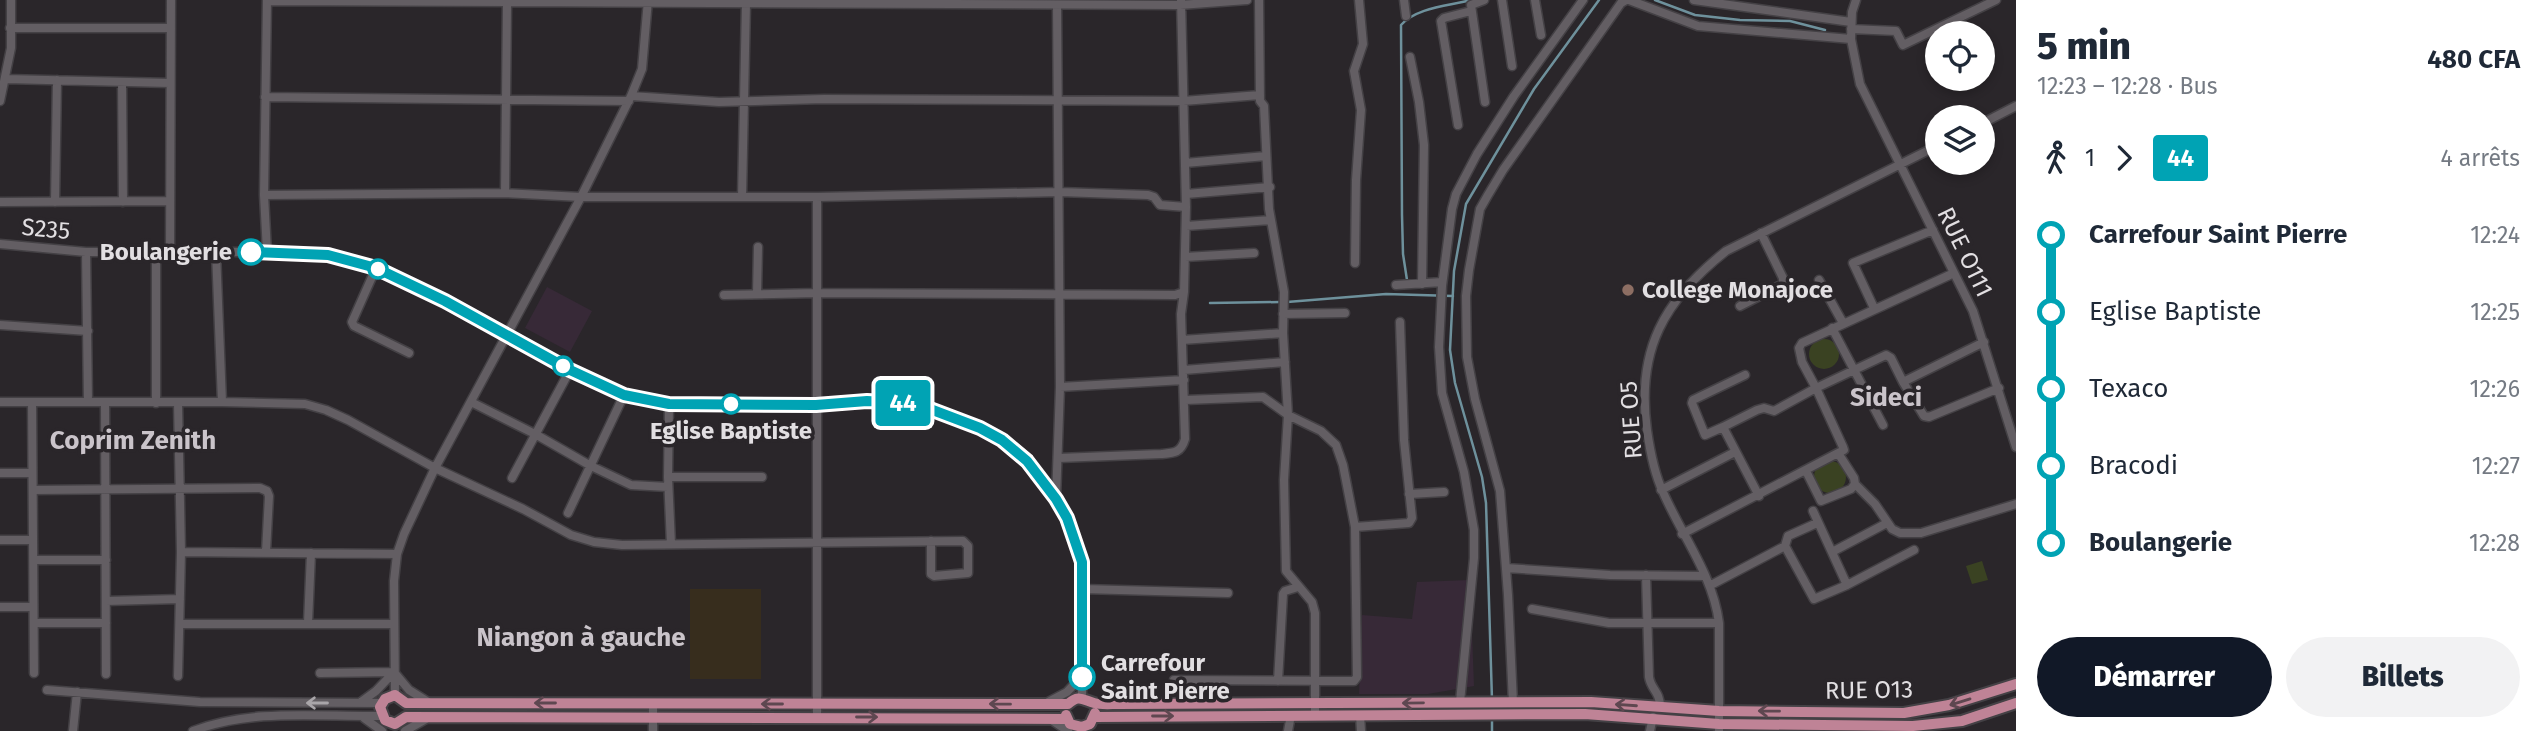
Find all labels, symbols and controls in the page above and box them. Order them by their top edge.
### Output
map controls [1925,21,1995,175]
button: locate [1925,21,1995,91]
text: 5 min [2037,23,2131,69]
text: 480 CFA [2427,44,2520,75]
text: 12:23 – 12:28 · Bus [2037,72,2218,100]
button: layers [1925,105,1995,175]
icon: walk [2037,139,2075,177]
icon: forward [2105,139,2143,177]
text: 1 [2085,144,2095,172]
text: 44 [2167,144,2194,172]
text: 4 arrêts [2441,144,2520,172]
street label: RUE O111 [1931,203,1999,301]
street label: S235 [21,213,71,245]
text: Carrefour Saint Pierre [2089,219,2347,250]
text: 12:24 [2470,221,2520,249]
place label: Boulangerie [100,238,232,266]
marker: Boulangerie [238,239,264,265]
unlabelled marker [368,259,388,279]
place label: College Monajoce [1642,276,1833,304]
marker: College Monajoce [1620,282,1636,298]
text: Eglise Baptiste [2089,296,2261,327]
text: 12:25 [2470,298,2520,326]
unlabelled marker [553,356,573,376]
text: Texaco [2089,373,2168,404]
text: 12:26 [2469,375,2520,403]
line badge: 44 [872,380,934,426]
street label: RUE O5 [1614,380,1648,460]
district label: Sideci [1850,382,1922,413]
text: 44 [889,389,917,417]
marker: Eglise Baptiste [721,394,741,414]
place label: Eglise Baptiste [650,417,812,445]
district label: Coprim Zenith [50,425,216,456]
text: Bracodi [2089,450,2178,481]
text: 12:27 [2472,452,2520,480]
text: Boulangerie [2089,527,2232,558]
text: 12:28 [2469,529,2520,557]
district label: Niangon à gauche [477,622,686,653]
button: Démarrer [2037,637,2272,717]
button: Billets [2286,637,2520,717]
place label: Carrefour Saint Pierre [1101,649,1230,705]
marker: Carrefour Saint Pierre [1069,664,1095,690]
street label: RUE O13 [1825,675,1913,705]
one-way arrow [306,696,329,710]
one-way arrow [1402,696,1425,710]
one-way arrow [1950,696,1972,709]
one-way arrow [533,697,556,710]
one-way arrow [761,697,784,711]
one-way arrow [988,697,1011,710]
one-way arrow [1615,698,1638,711]
one-way arrow [1757,704,1780,718]
one-way arrow [1151,709,1174,723]
one-way arrow [855,711,878,724]

